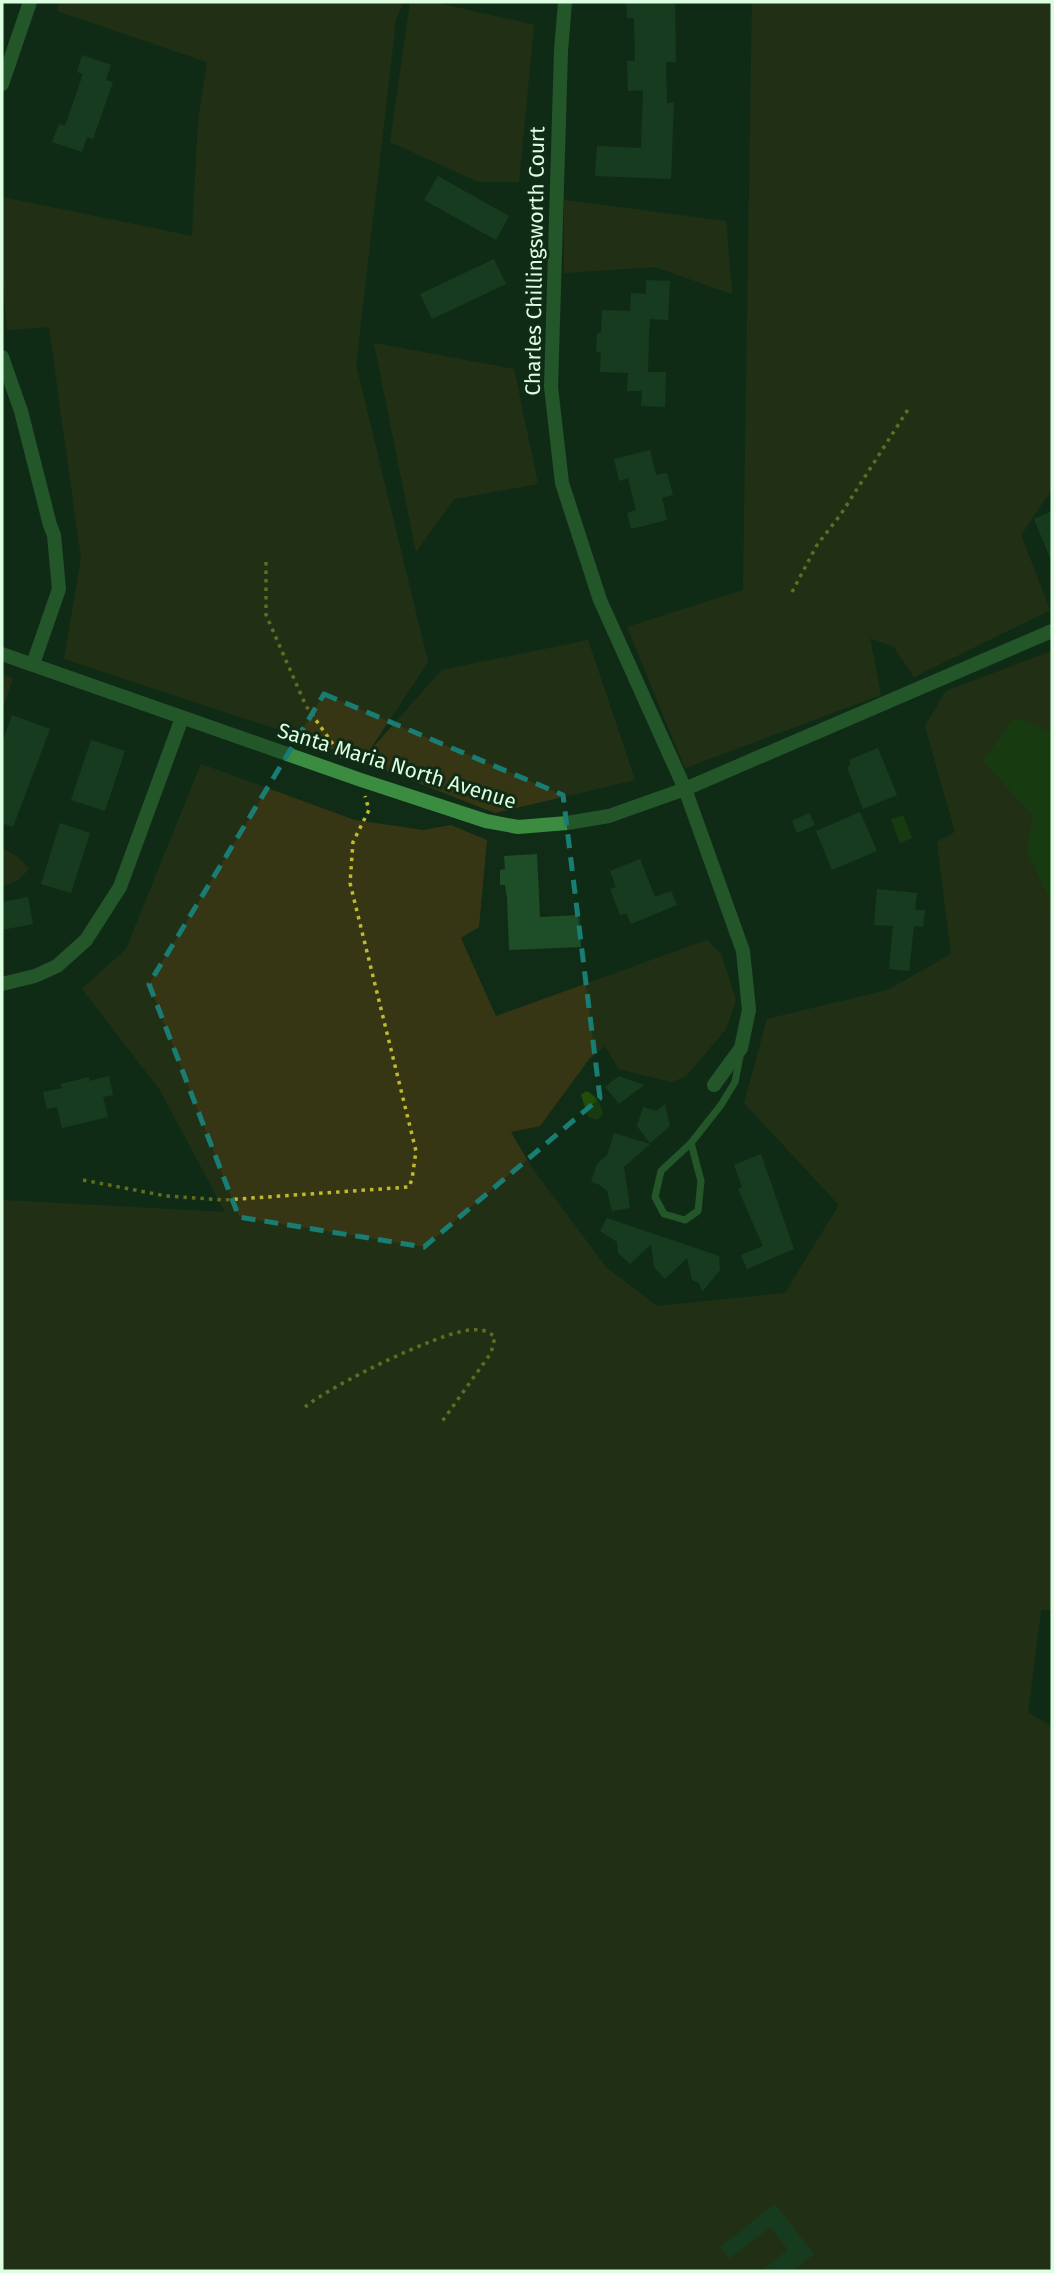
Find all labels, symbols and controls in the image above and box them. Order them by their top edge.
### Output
street label: Charles Chillingsworth Court [520,126,550,396]
street label: Santa Maria North Avenue [274,717,520,815]

